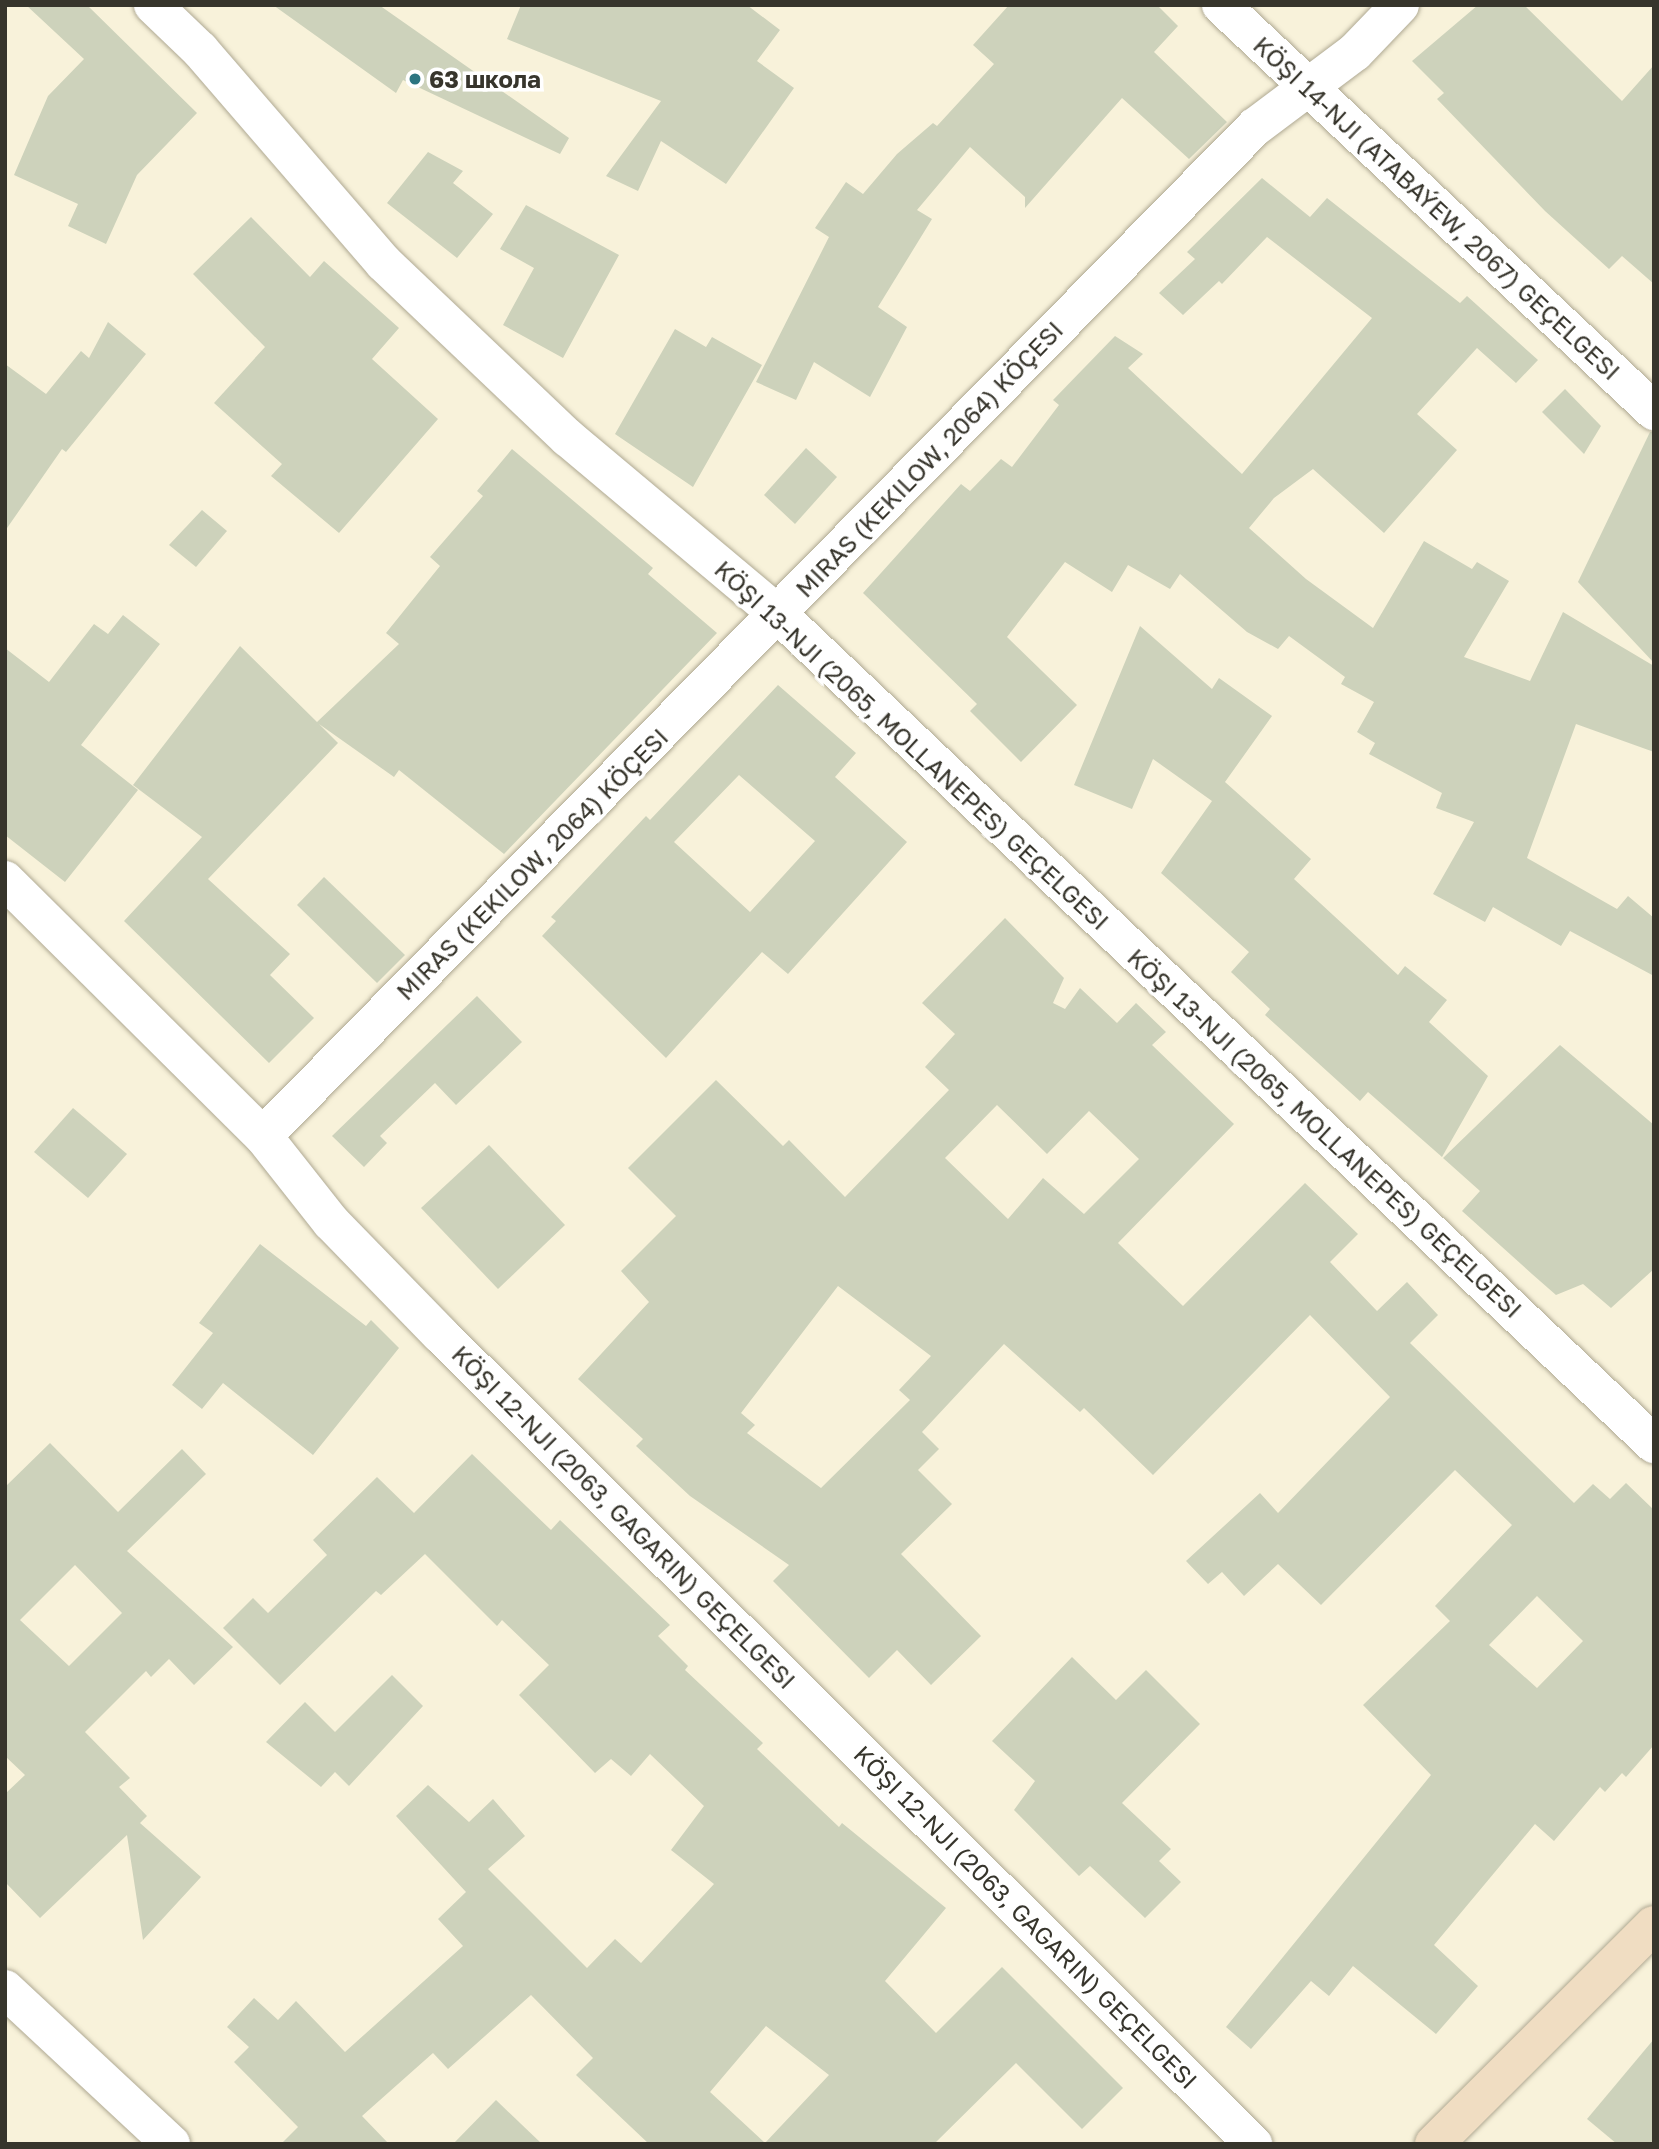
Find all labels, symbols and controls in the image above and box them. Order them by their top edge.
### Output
street label: KÖŞI 14-NJI (ATABAÝEW, 2067) GEÇELGESI [1248,30,1626,386]
place label: 63 школа [429,65,541,93]
marker: 63 школа [407,71,423,87]
street label: MIRAS (KEKILOW, 2064) KÖÇESI [789,315,1069,603]
street label: KÖŞI 13-NJI (2065, MOLLANEPES) GEÇELGESI [709,554,1115,936]
street label: MIRAS (KEKILOW, 2064) KÖÇESI [390,722,674,1006]
street label: KÖŞI 13-NJI (2065, MOLLANEPES) GEÇELGESI [1122,942,1528,1324]
street label: KÖŞI 12-NJI (2063, GAGARIN) GEÇELGESI [446,1339,802,1695]
street label: KÖŞI 12-NJI (2063, GAGARIN) GEÇELGESI [848,1739,1204,2095]

